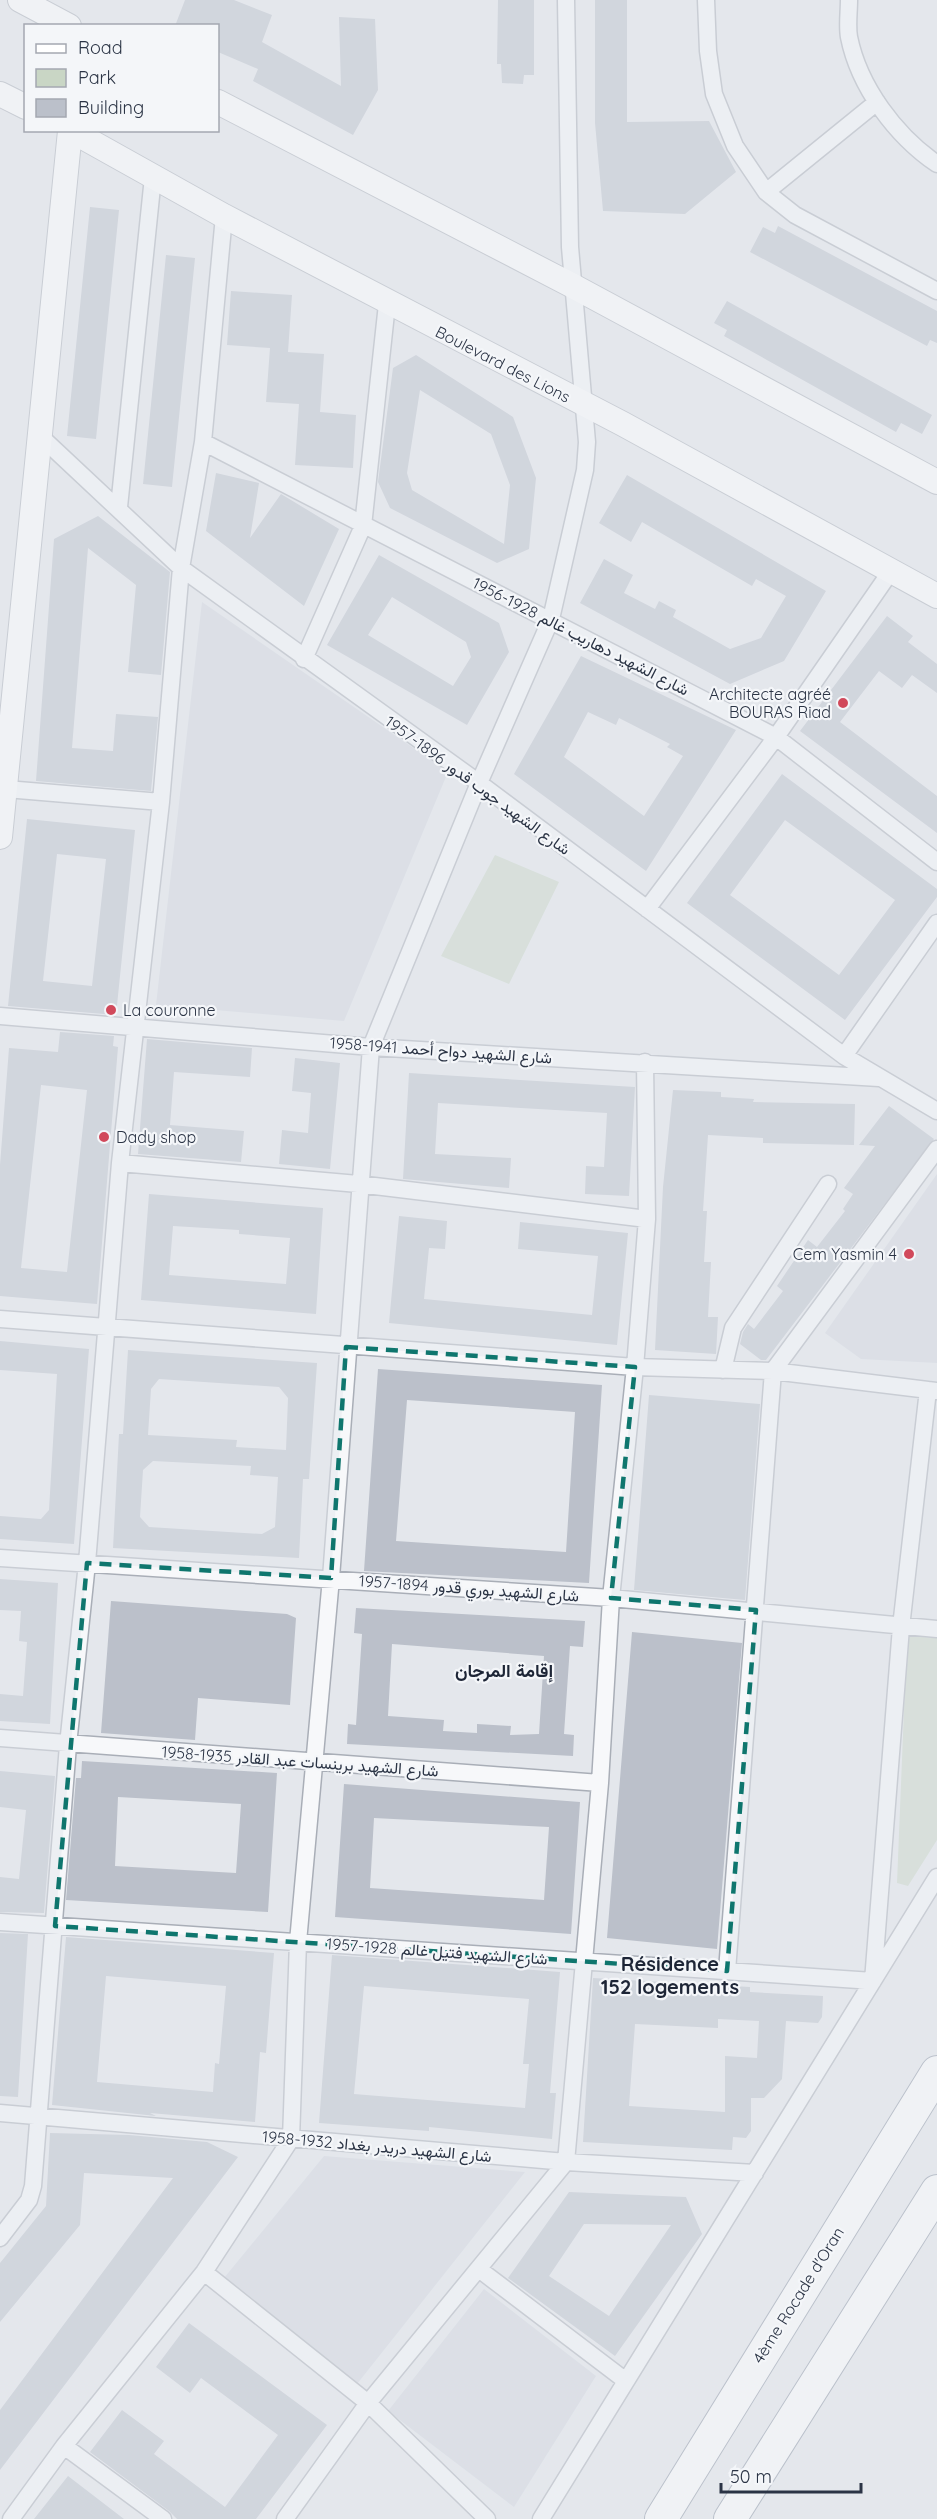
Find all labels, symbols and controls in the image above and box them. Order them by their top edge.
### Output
legend [24,24,219,132]
text: Road [78,36,123,59]
text: Park [78,66,116,89]
text: Building [78,96,144,119]
street label: Boulevard des Lions [432,321,574,407]
street label: شارع الشهيد دهاريب غالم 1928-1956 [469,573,693,701]
place label: Architecte agréé BOURAS Riad [709,684,831,722]
marker: Architecte agréé BOURAS Riad [836,696,850,710]
street label: شارع الشهيد جوب قدور 1896-1957 [380,711,575,861]
place label: La couronne [123,1000,216,1020]
marker: La couronne [104,1003,118,1017]
street label: شارع الشهيد دواح أحمد 1941-1958 [329,1032,553,1070]
place label: Dady shop [116,1127,196,1147]
marker: Dady shop [97,1130,111,1144]
place label: Cem Yasmin 4 [793,1244,897,1264]
marker: Cem Yasmin 4 [902,1247,916,1261]
street label: شارع الشهيد بوري قدور 1894-1957 [358,1570,580,1610]
district label: إقامة المرجان [455,1659,553,1683]
street label: شارع الشهيد برينسات عبد القادر 1935-1958 [161,1741,439,1783]
street label: شارع الشهيد فتيل غالم 1928-1957 [326,1933,548,1971]
district label: Résidence 152 logements [601,1951,739,1999]
street label: شارع الشهيد دريدر بغداد 1932-1958 [261,2126,493,2168]
street label: 4ème Rocade d'Oran [748,2223,848,2367]
scale bar [721,2456,860,2494]
text: 50 m [730,2465,772,2488]

